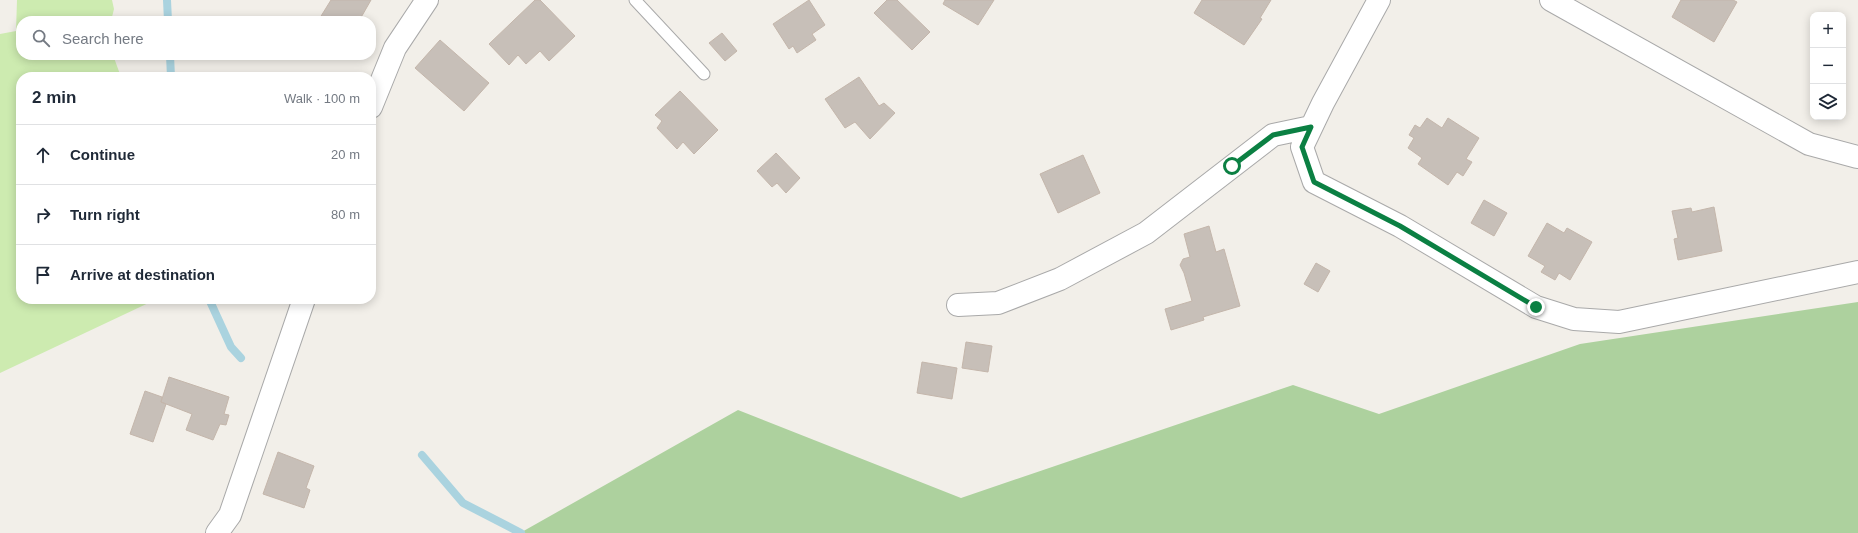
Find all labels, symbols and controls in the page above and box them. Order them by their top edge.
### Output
map controls [1810,12,1846,120]
button: + [1810,12,1846,48]
search box [16,16,376,60]
icon: search [30,27,52,49]
text: Search here [62,30,144,47]
button: − [1810,48,1846,84]
button: layers [1810,84,1846,120]
text: 2 min [32,88,76,107]
text: Walk · 100 m [284,91,360,106]
icon: ahead [32,144,54,166]
text: Continue [70,146,135,163]
text: 20 m [331,147,360,162]
route start [1223,157,1241,175]
icon: right [32,204,54,226]
text: Turn right [70,206,140,223]
text: 80 m [331,207,360,222]
icon: arrive [32,264,54,286]
text: Arrive at destination [70,266,215,283]
route end [1527,298,1545,316]

